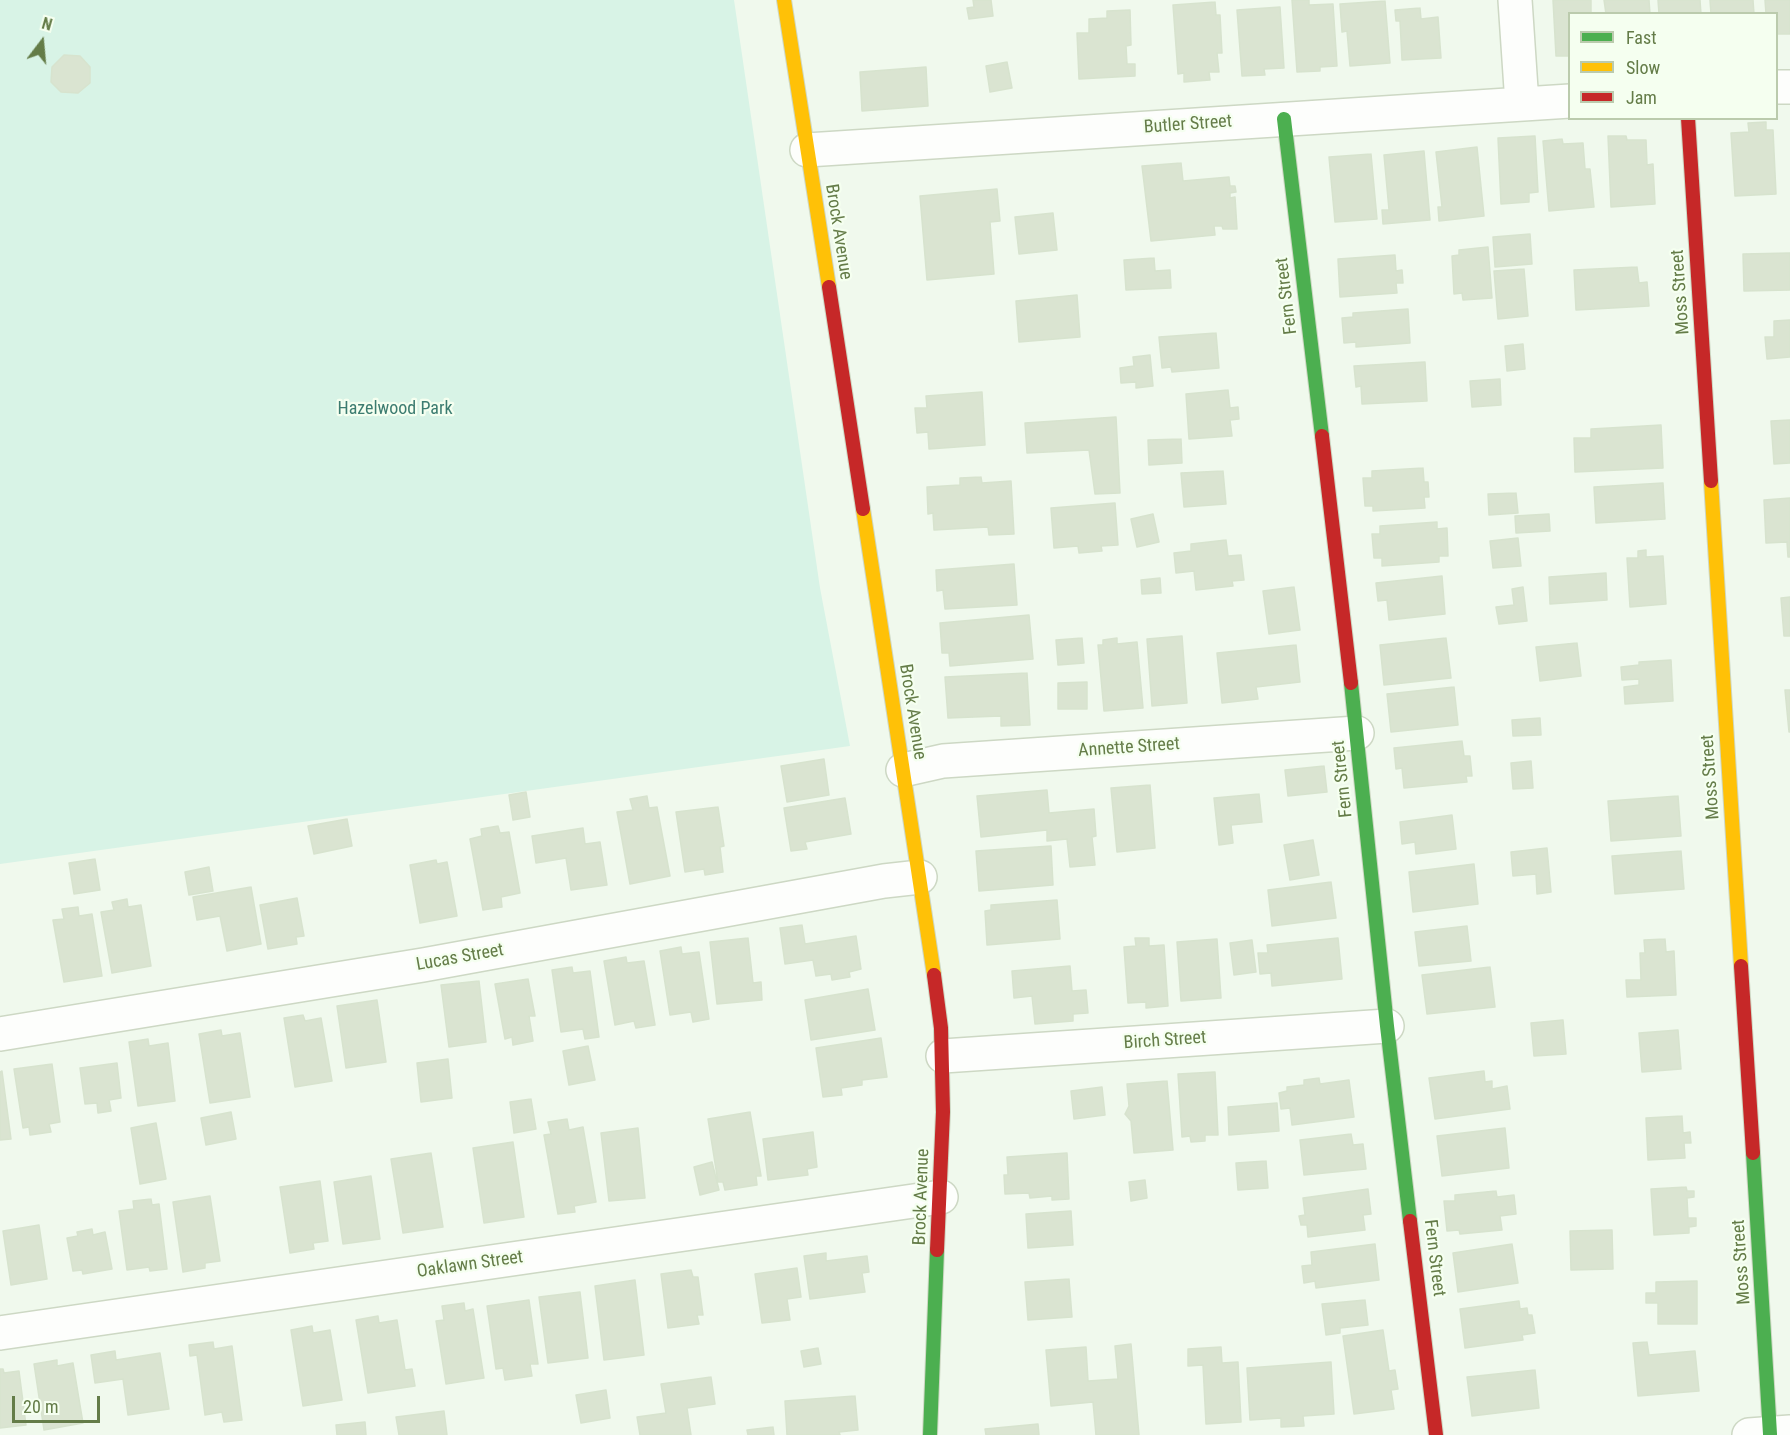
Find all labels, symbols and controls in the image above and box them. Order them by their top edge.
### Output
north arrow [12,12,72,72]
legend [1568,12,1778,120]
text: N [40,14,54,35]
text: Fast [1626,27,1657,48]
text: Slow [1626,57,1660,78]
text: Jam [1626,87,1657,108]
street label: Butler Street [1143,111,1233,139]
street label: Brock Avenue [820,183,856,281]
street label: Moss Street [1667,249,1695,335]
street label: Fern Street [1272,256,1302,336]
park label: Hazelwood Park [337,398,453,420]
street label: Brock Avenue [894,663,930,761]
street label: Annette Street [1078,734,1180,762]
street label: Moss Street [1697,734,1725,820]
street label: Fern Street [1328,739,1358,819]
street label: Lucas Street [415,940,505,976]
street label: Birch Street [1123,1027,1207,1055]
street label: Brock Avenue [910,1148,934,1246]
street label: Fern Street [1419,1218,1449,1298]
street label: Moss Street [1728,1219,1756,1305]
street label: Oaklawn Street [416,1247,524,1283]
scale bar [15,1384,104,1422]
text: 20 m [23,1396,58,1417]

